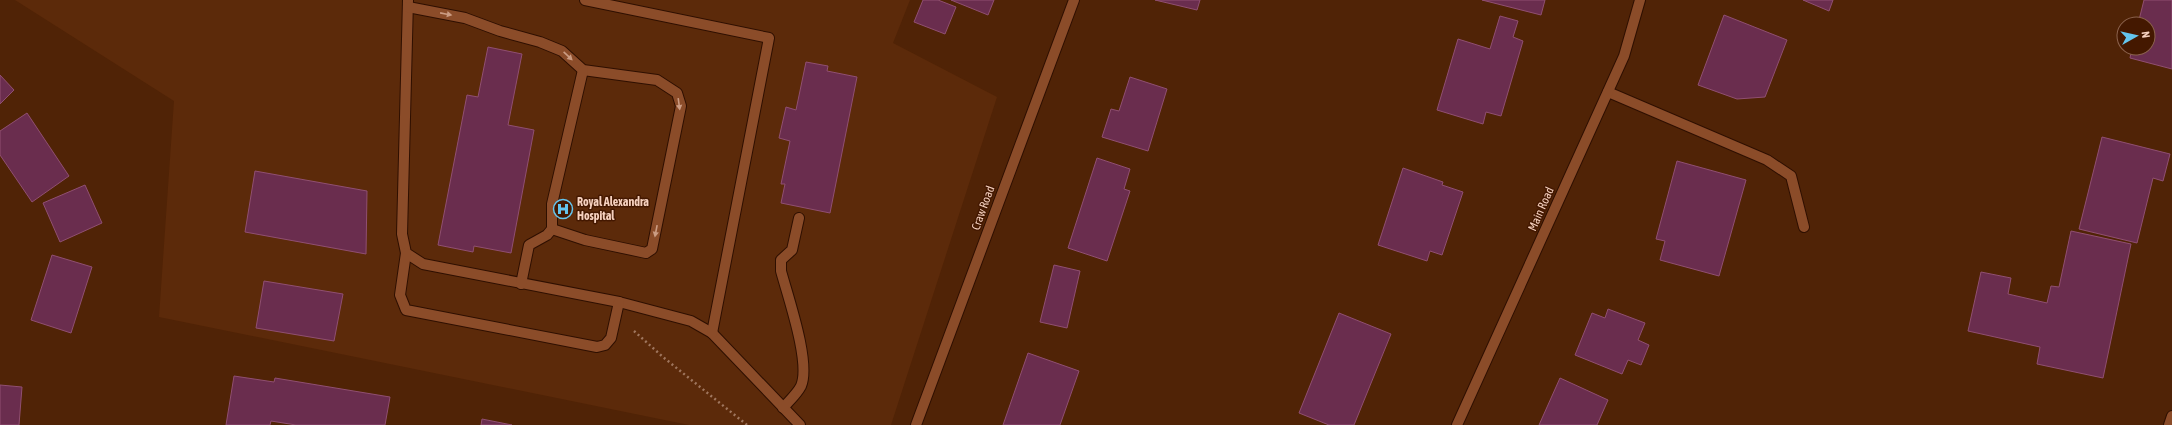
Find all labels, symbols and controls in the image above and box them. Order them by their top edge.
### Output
one-way arrow [440,12,452,18]
north arrow [2116,16,2156,56]
text: N [2140,31,2152,39]
one-way arrow [563,51,573,61]
one-way arrow [676,98,682,110]
street label: Craw Road [969,184,997,232]
street label: Main Road [1525,185,1557,233]
place label: Royal Alexandra Hospital [577,195,649,223]
hospital icon: Royal Alexandra Hospital [552,198,574,220]
one-way arrow [653,225,659,237]

